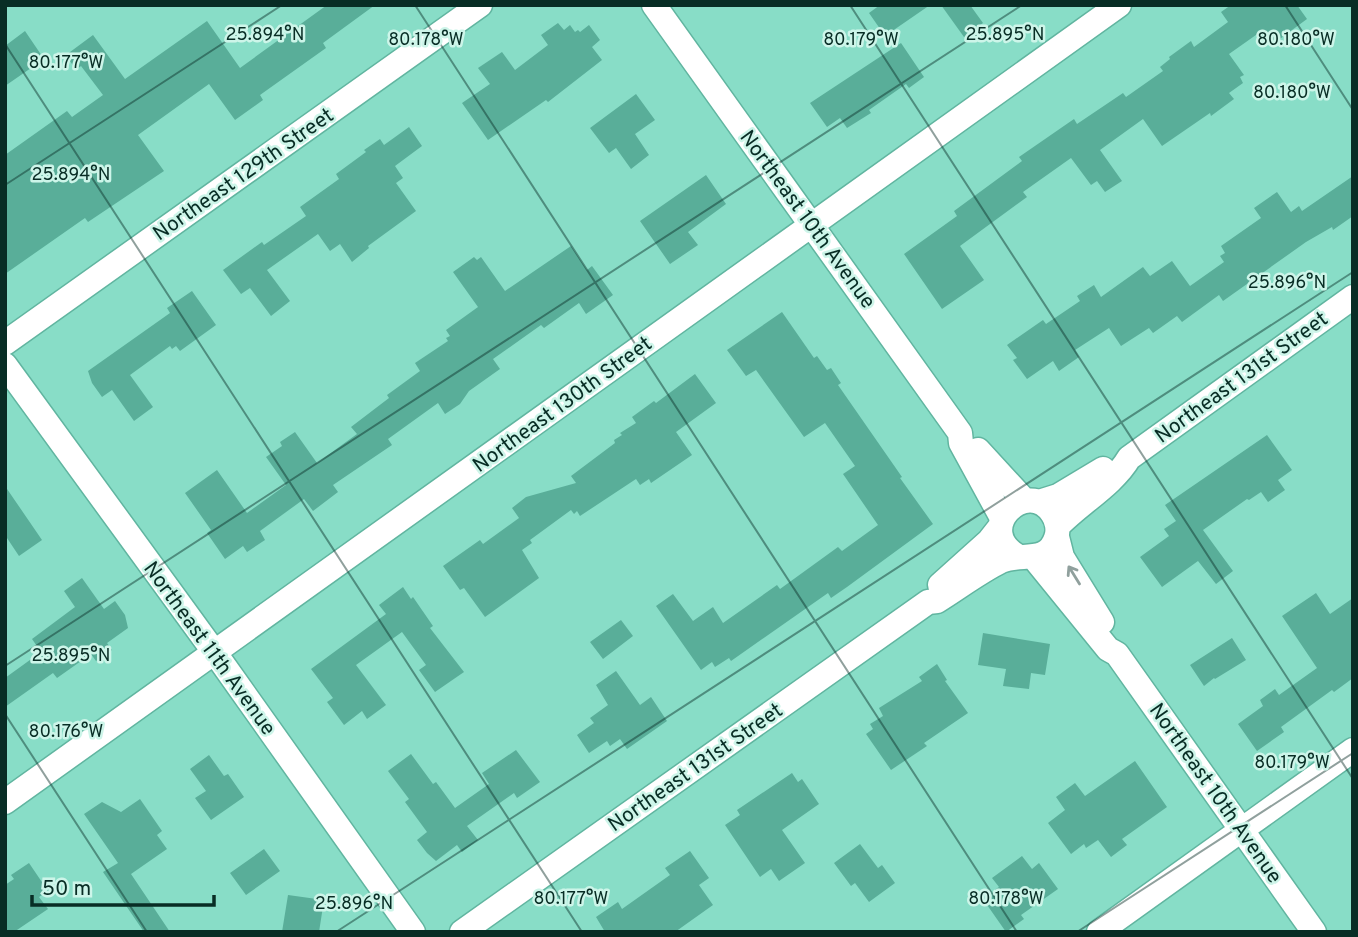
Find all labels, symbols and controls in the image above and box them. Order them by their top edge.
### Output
text: 25.894°N [226,24,304,47]
text: 25.895°N [966,24,1044,47]
text: 80.178°W [388,29,464,52]
text: 80.179°W [823,29,899,52]
text: 80.180°W [1257,29,1335,52]
text: 80.177°W [29,52,103,75]
text: 80.180°W [1253,82,1331,105]
street label: Northeast 129th Street [148,103,340,248]
street label: Northeast 10th Avenue [733,125,881,315]
text: 25.894°N [32,164,110,187]
text: 25.896°N [1248,272,1326,295]
street label: Northeast 131st Street [1150,306,1334,450]
street label: Northeast 130th Street [468,331,658,479]
street label: Northeast 11th Avenue [137,557,281,741]
one-way arrow [1066,566,1081,585]
text: 25.895°N [32,645,110,668]
street label: Northeast 131st Street [603,698,789,839]
street label: Northeast 10th Avenue [1142,698,1287,889]
text: 80.176°W [29,721,103,744]
text: 80.179°W [1254,752,1330,775]
scale bar [32,864,214,908]
text: 50 m [42,876,91,903]
text: 80.177°W [534,888,608,911]
text: 80.178°W [968,888,1044,911]
text: 25.896°N [315,893,393,916]

